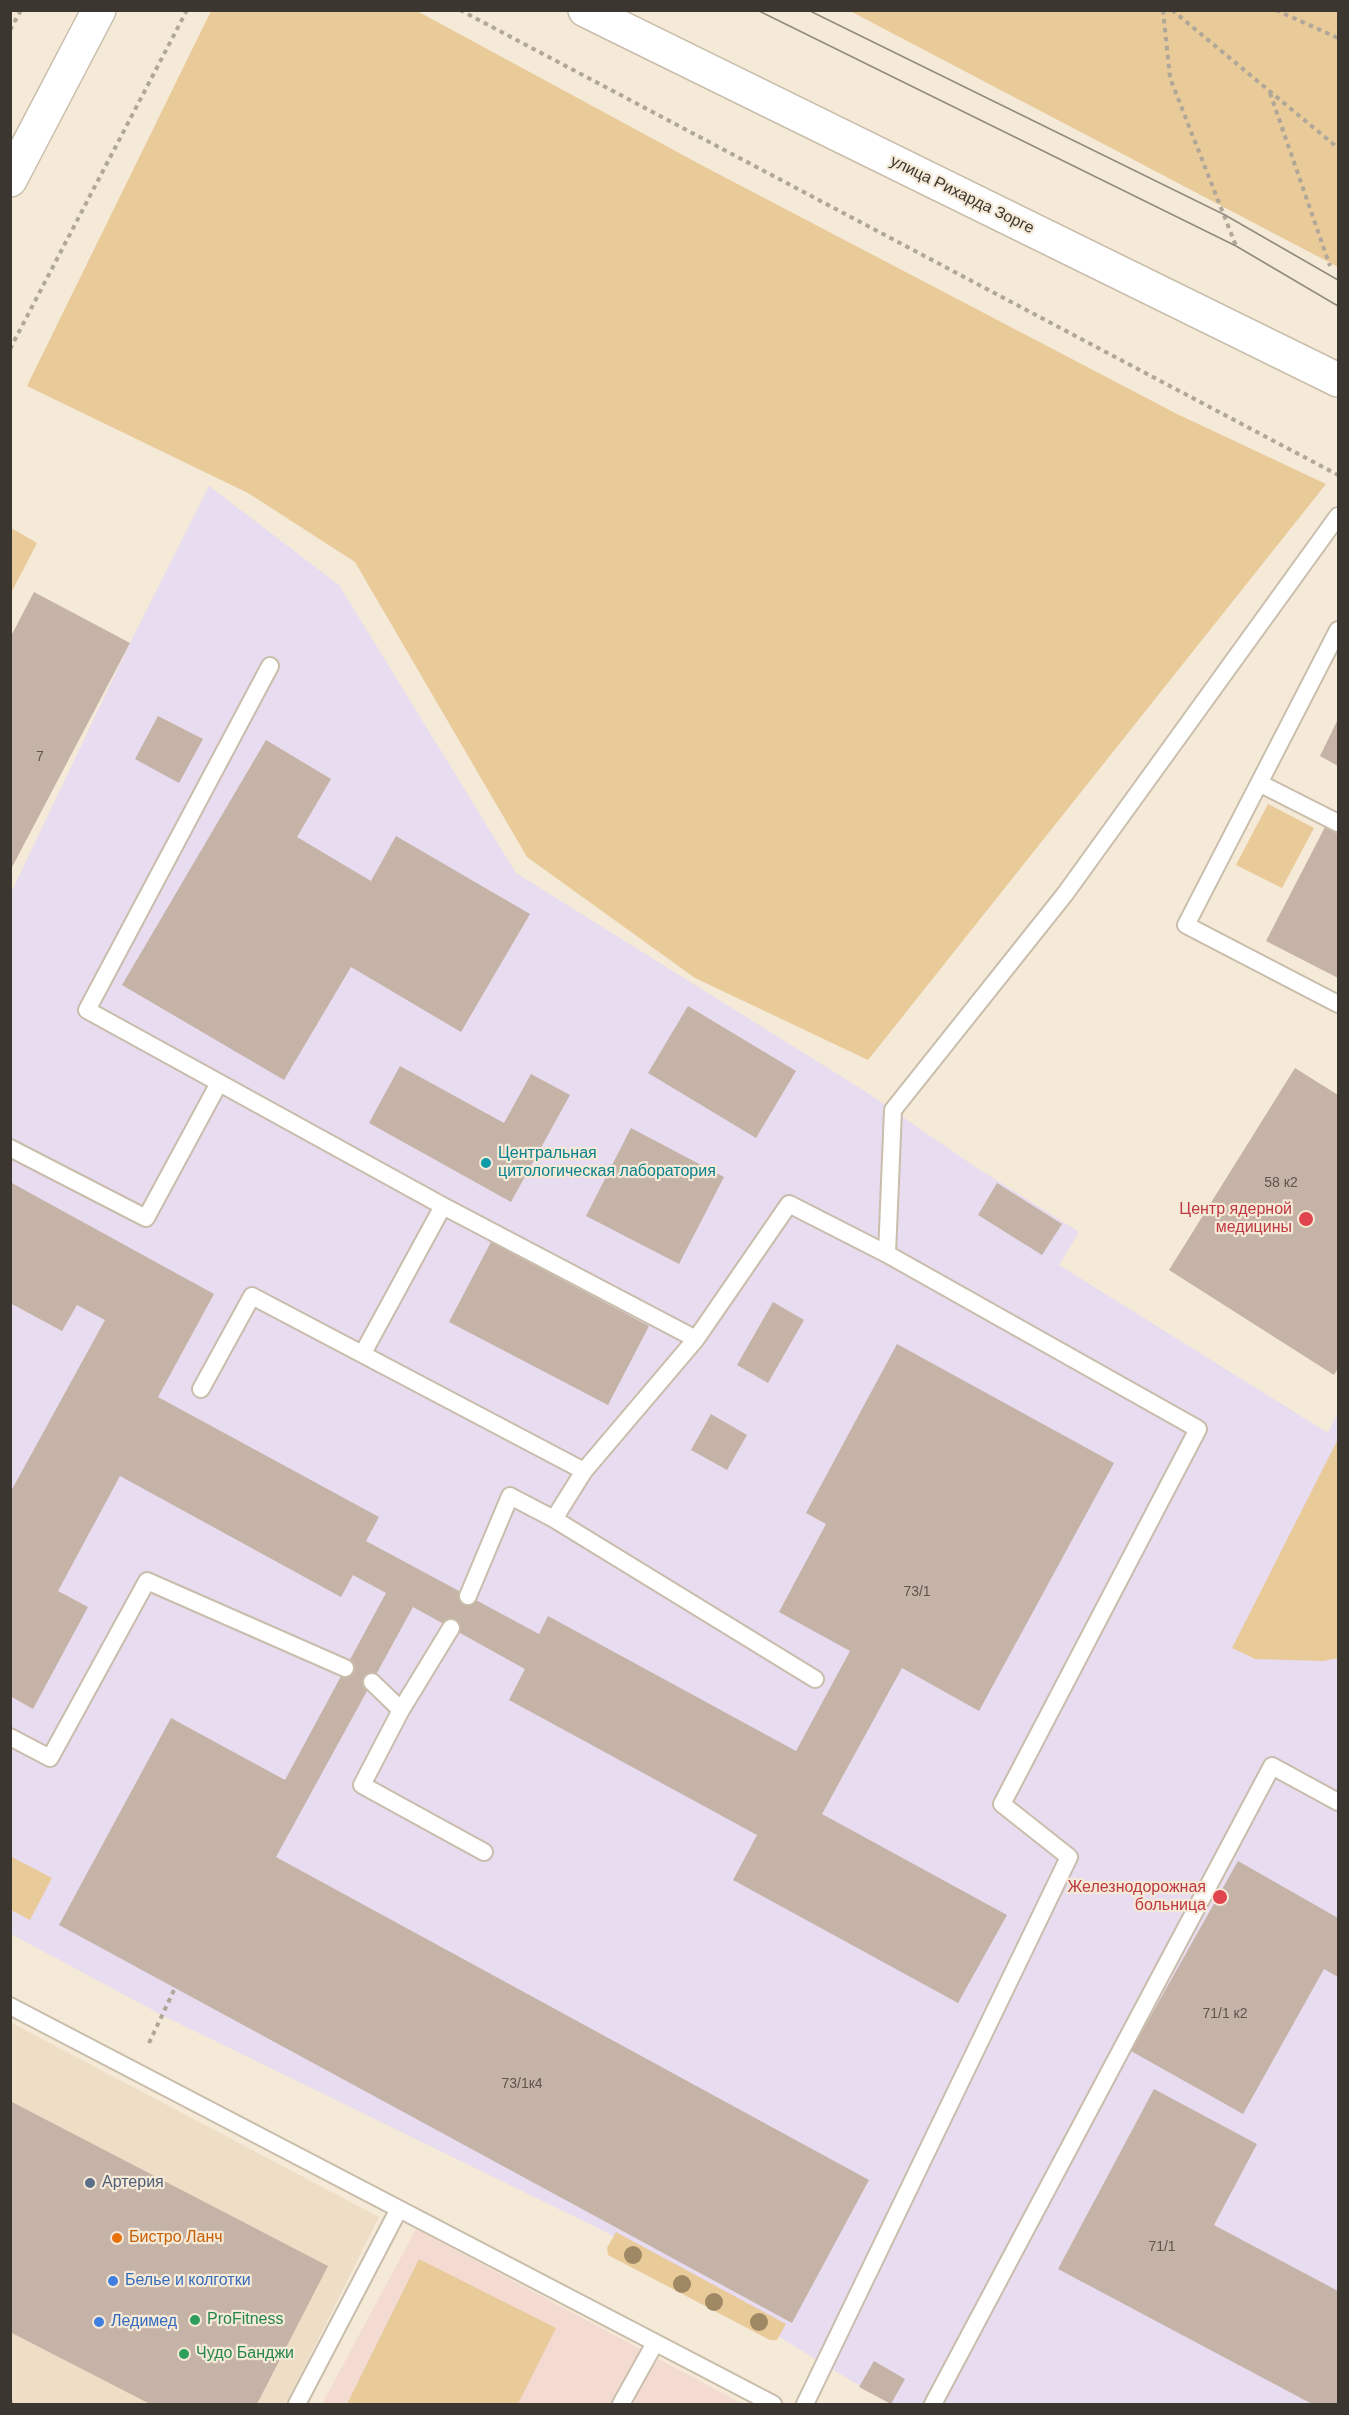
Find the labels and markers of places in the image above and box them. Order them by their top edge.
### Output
place label: Центральная цитологическая лаборатория [498,1144,716,1182]
marker: Центральная цитологическая лаборатория [479,1156,493,1170]
place label: Центр ядерной медицины [1179,1200,1292,1238]
marker: Центр ядерной медицины [1297,1210,1315,1228]
place label: Железнодорожная больница [1068,1878,1206,1916]
marker: Железнодорожная больница [1211,1888,1229,1906]
place label: Артерия [102,2173,164,2193]
marker: Артерия [83,2176,97,2190]
place label: Бистро Ланч [129,2228,223,2248]
marker: Бистро Ланч [110,2231,124,2245]
place label: Белье и колготки [125,2271,251,2291]
marker: Белье и колготки [106,2274,120,2288]
place label: ProFitness [207,2310,283,2330]
place label: Ледимед [111,2312,177,2332]
marker: ProFitness [188,2313,202,2327]
marker: Ледимед [92,2315,106,2329]
place label: Чудо Банджи [196,2344,294,2364]
marker: Чудо Банджи [177,2347,191,2361]

